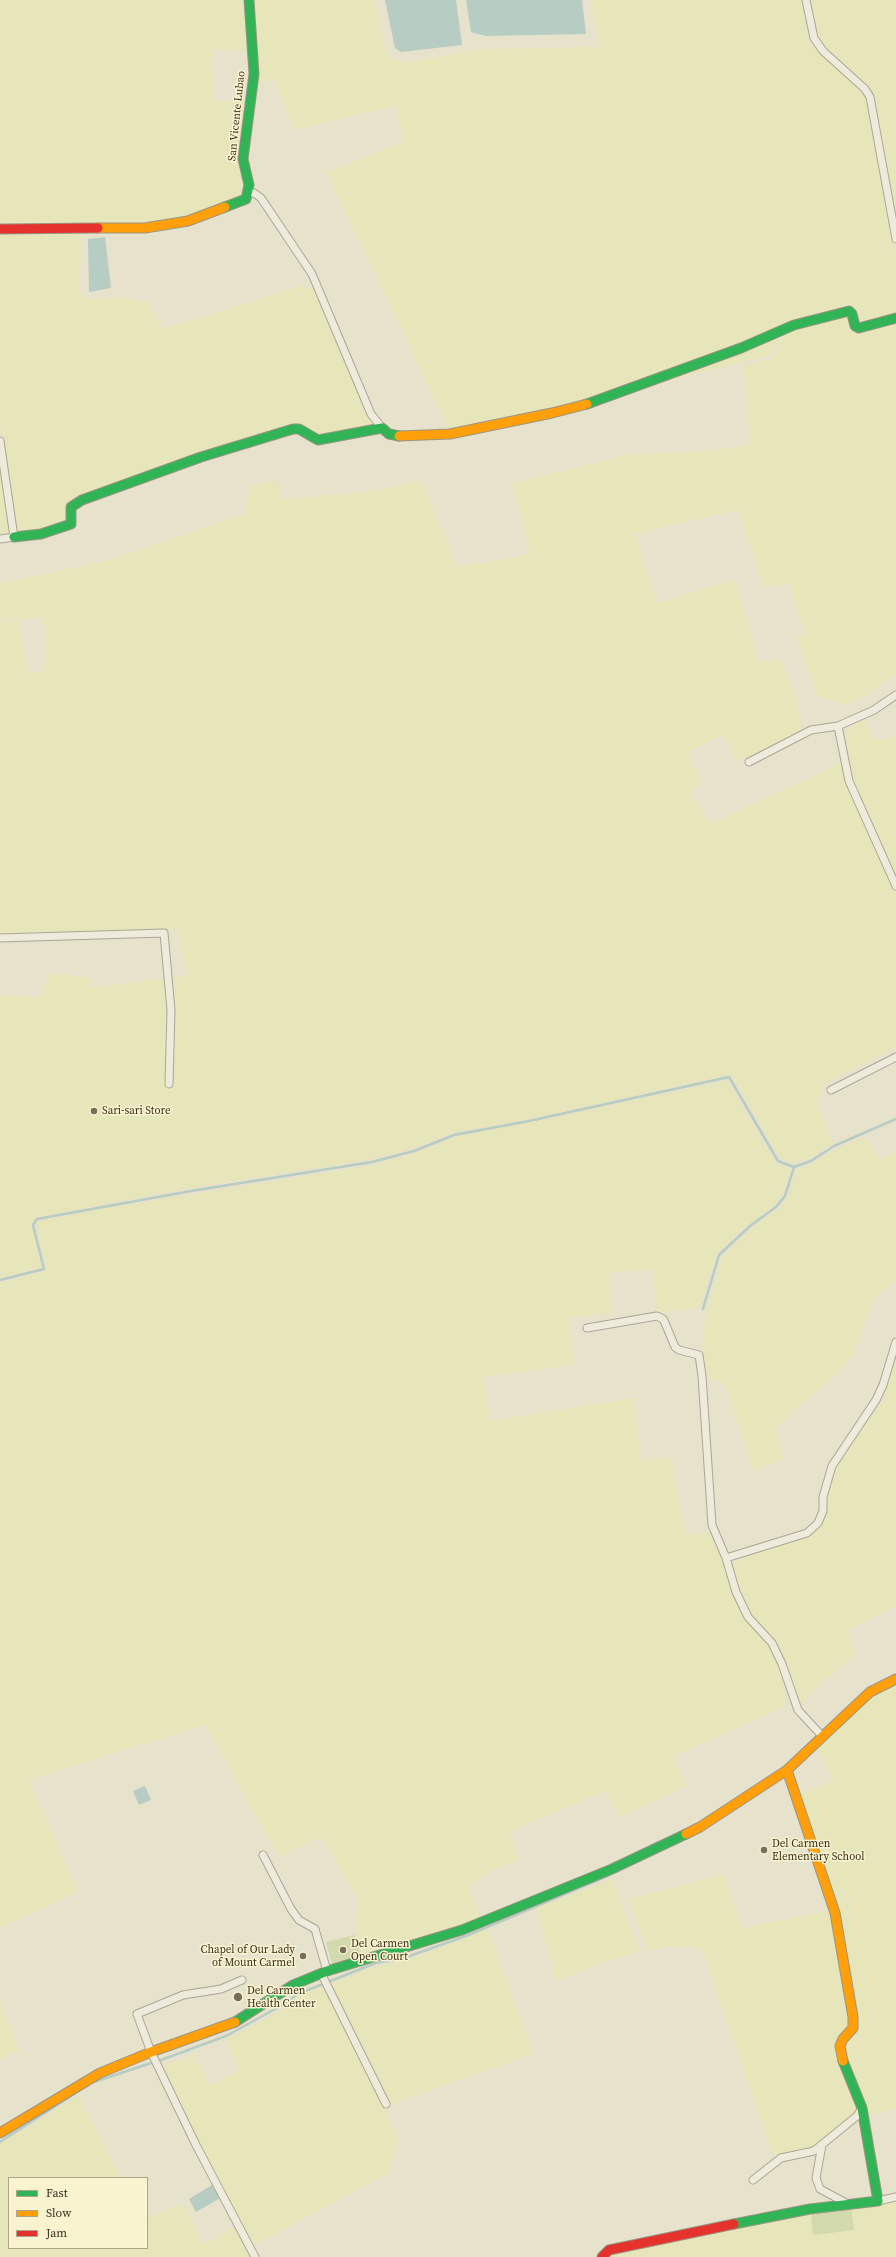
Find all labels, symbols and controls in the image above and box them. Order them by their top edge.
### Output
street label: San Vicente Lubao [226,70,248,162]
place label: Sari-sari Store [102,1104,171,1118]
marker: Sari-sari Store [89,1106,99,1116]
place label: Del Carmen Elementary School [772,1837,864,1863]
marker: Del Carmen Elementary School [759,1845,769,1855]
place label: Del Carmen Open Court [351,1937,409,1963]
place label: Chapel of Our Lady of Mount Carmel [200,1943,295,1969]
marker: Del Carmen Open Court [338,1945,348,1955]
marker: Chapel of Our Lady of Mount Carmel [298,1951,308,1961]
place label: Del Carmen Health Center [247,1984,316,2010]
marker: Del Carmen Health Center [232,1991,244,2003]
legend [8,2177,148,2249]
text: Fast [46,2185,68,2201]
text: Slow [46,2205,71,2221]
text: Jam [46,2225,67,2241]

